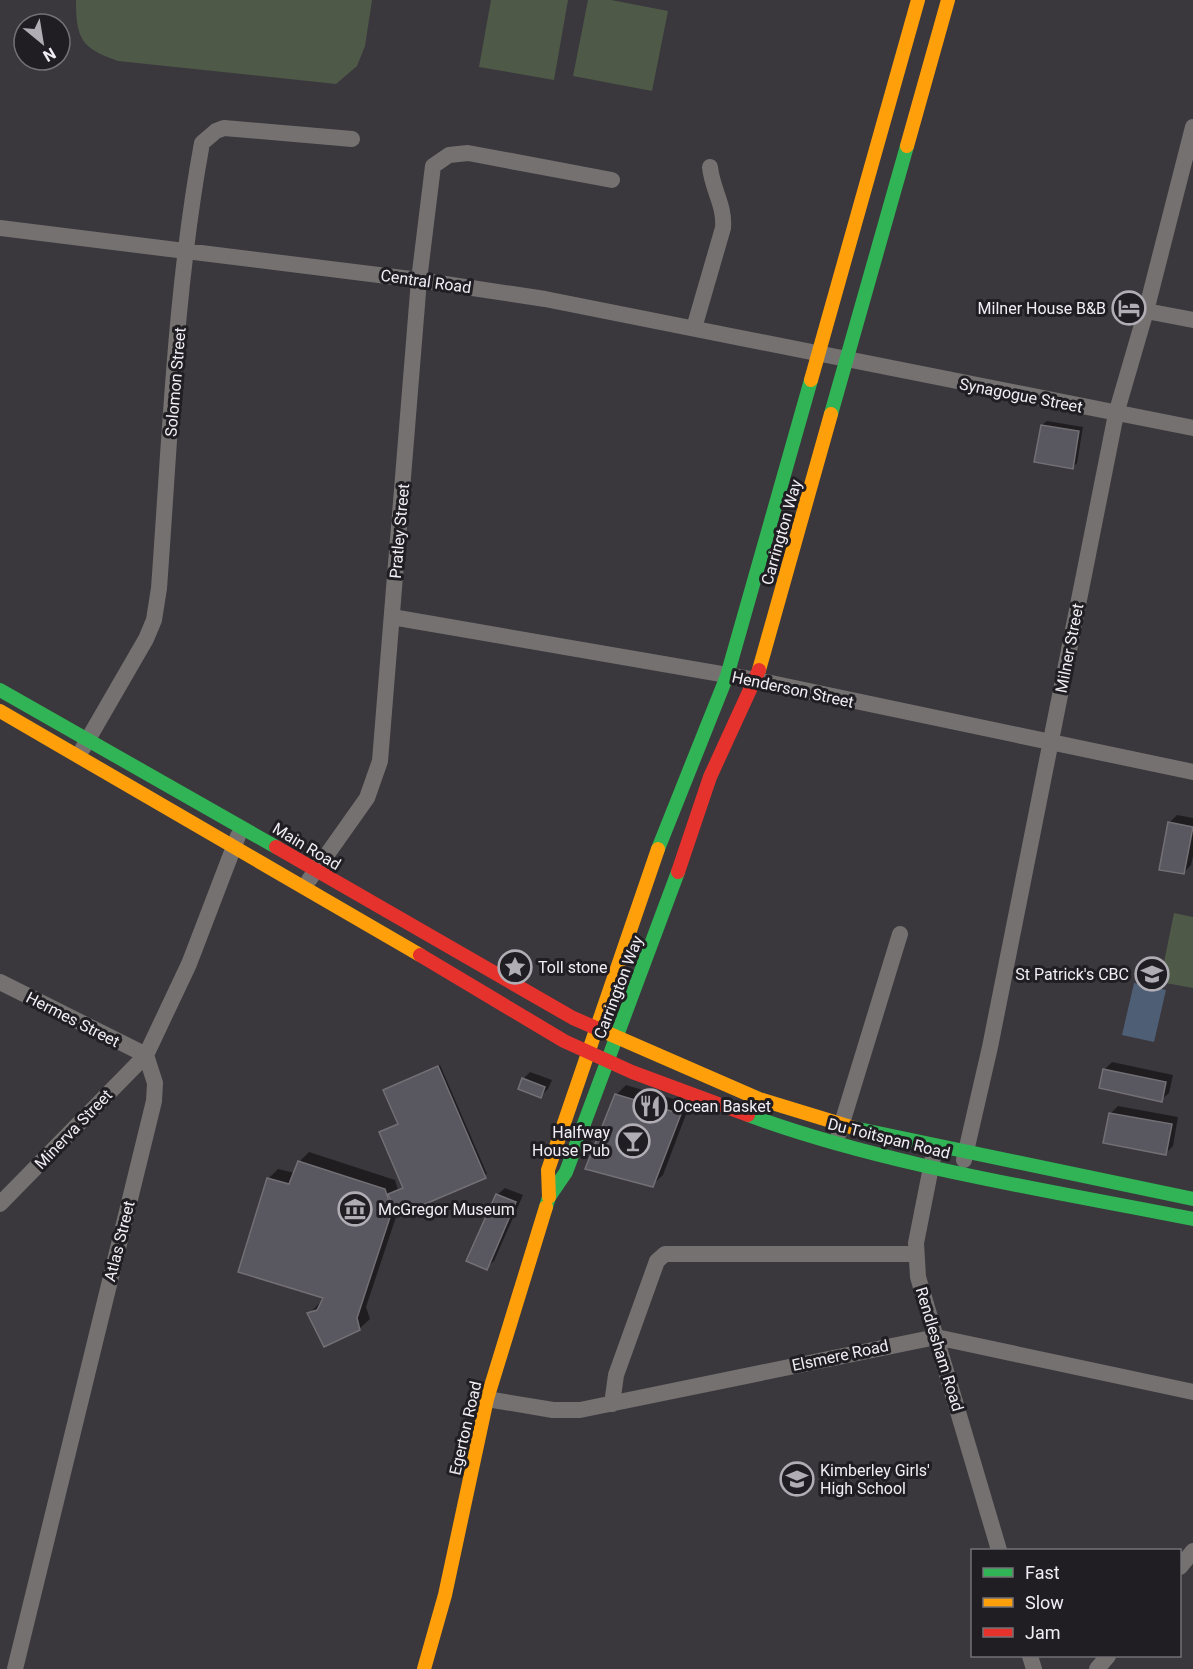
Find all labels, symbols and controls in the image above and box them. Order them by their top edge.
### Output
north arrow [12,12,72,72]
text: N [40,44,59,66]
street label: Central Road [379,266,472,297]
hotel icon: Milner House B&B [1111,290,1147,326]
place label: Milner House B&B [978,299,1106,318]
street label: Solomon Street [161,327,190,438]
street label: Synagogue Street [958,374,1084,417]
street label: Carrington Way [757,477,806,587]
street label: Pratley Street [386,483,413,579]
street label: Milner Street [1052,602,1087,694]
street label: Henderson Street [730,667,856,712]
street label: Main Road [269,819,344,874]
street label: Carrington Way [590,933,647,1041]
place icon: Toll stone [497,949,533,985]
school or university icon: St Patrick's CBC [1134,956,1170,992]
place label: Toll stone [538,958,607,977]
place label: St Patrick's CBC [1015,965,1129,984]
street label: Hermes Street [23,988,123,1051]
street label: Minerva Street [31,1086,116,1173]
restaurant icon: Ocean Basket [632,1088,668,1124]
place label: Ocean Basket [673,1097,771,1116]
street label: Du Toitspan Road [826,1114,952,1163]
place label: Halfway House Pub [532,1123,610,1160]
bar icon: Halfway House Pub [615,1123,651,1159]
museum icon: McGregor Museum [337,1191,373,1227]
street label: Atlas Street [100,1199,139,1283]
place label: McGregor Museum [378,1200,515,1219]
street label: Rendlesham Road [912,1285,967,1414]
street label: Elsmere Road [790,1336,890,1375]
street label: Egerton Road [445,1379,486,1477]
school or university icon: Kimberley Girls' High School [779,1461,815,1497]
place label: Kimberley Girls' High School [820,1461,930,1498]
legend [971,1549,1181,1657]
text: Fast [1025,1562,1060,1583]
text: Slow [1025,1592,1064,1613]
text: Jam [1025,1622,1061,1643]

